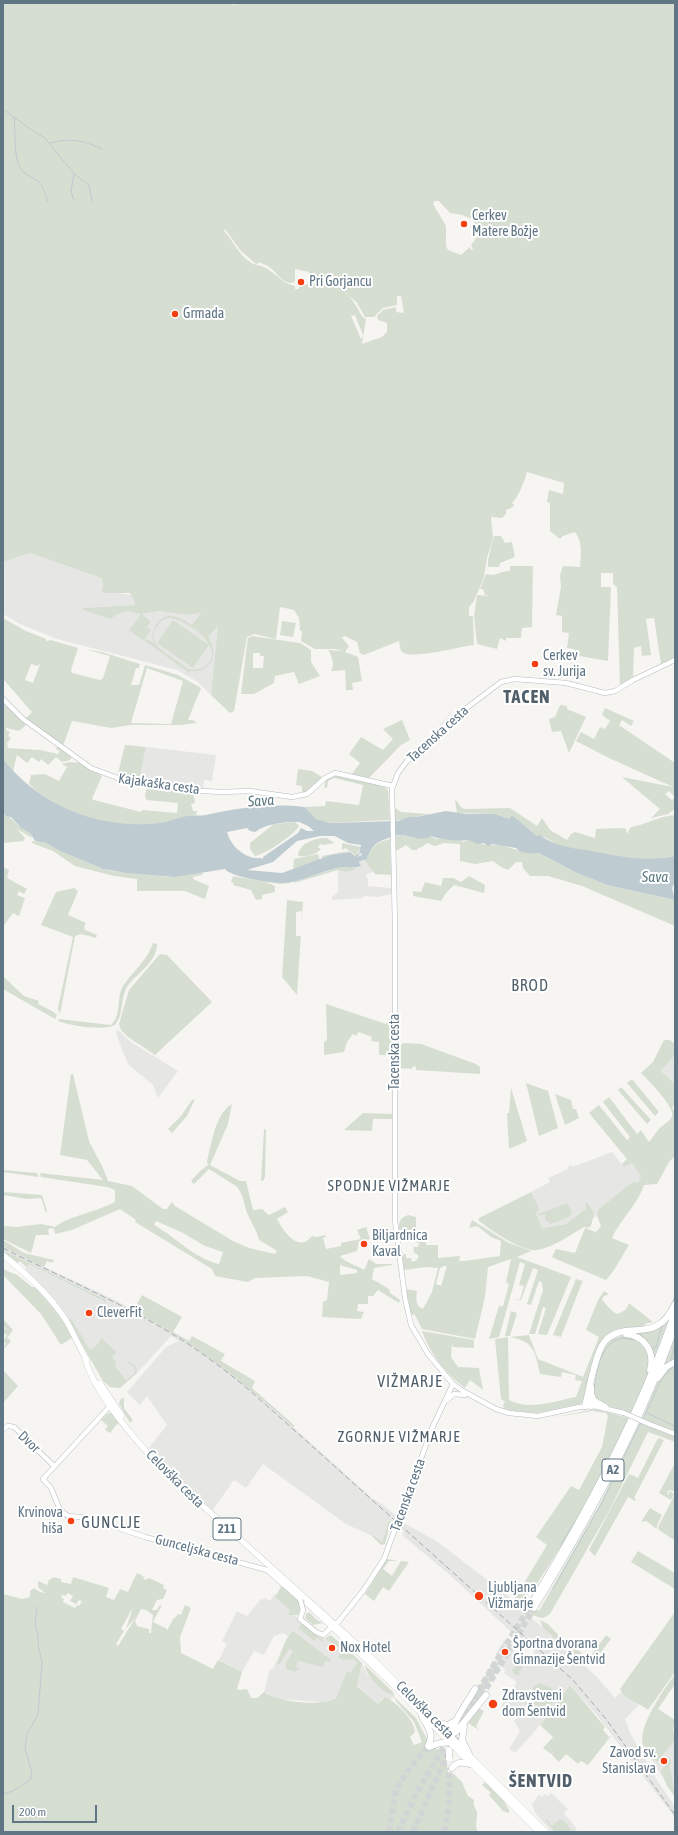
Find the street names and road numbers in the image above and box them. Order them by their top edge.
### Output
street label: Tacenska cesta [404,702,472,766]
street label: Kajakaška cesta [117,770,201,798]
street label: Tacenska cesta [387,1014,403,1090]
street label: Dvor [14,1428,44,1456]
street label: Celovška cesta [143,1447,207,1511]
street label: Tacenska cesta [387,1456,429,1534]
road number: A2 [602,1459,624,1481]
road number: 211 [213,1518,241,1540]
street label: Gunceljska cesta [153,1531,241,1569]
street label: Celovška cesta [393,1678,457,1742]

